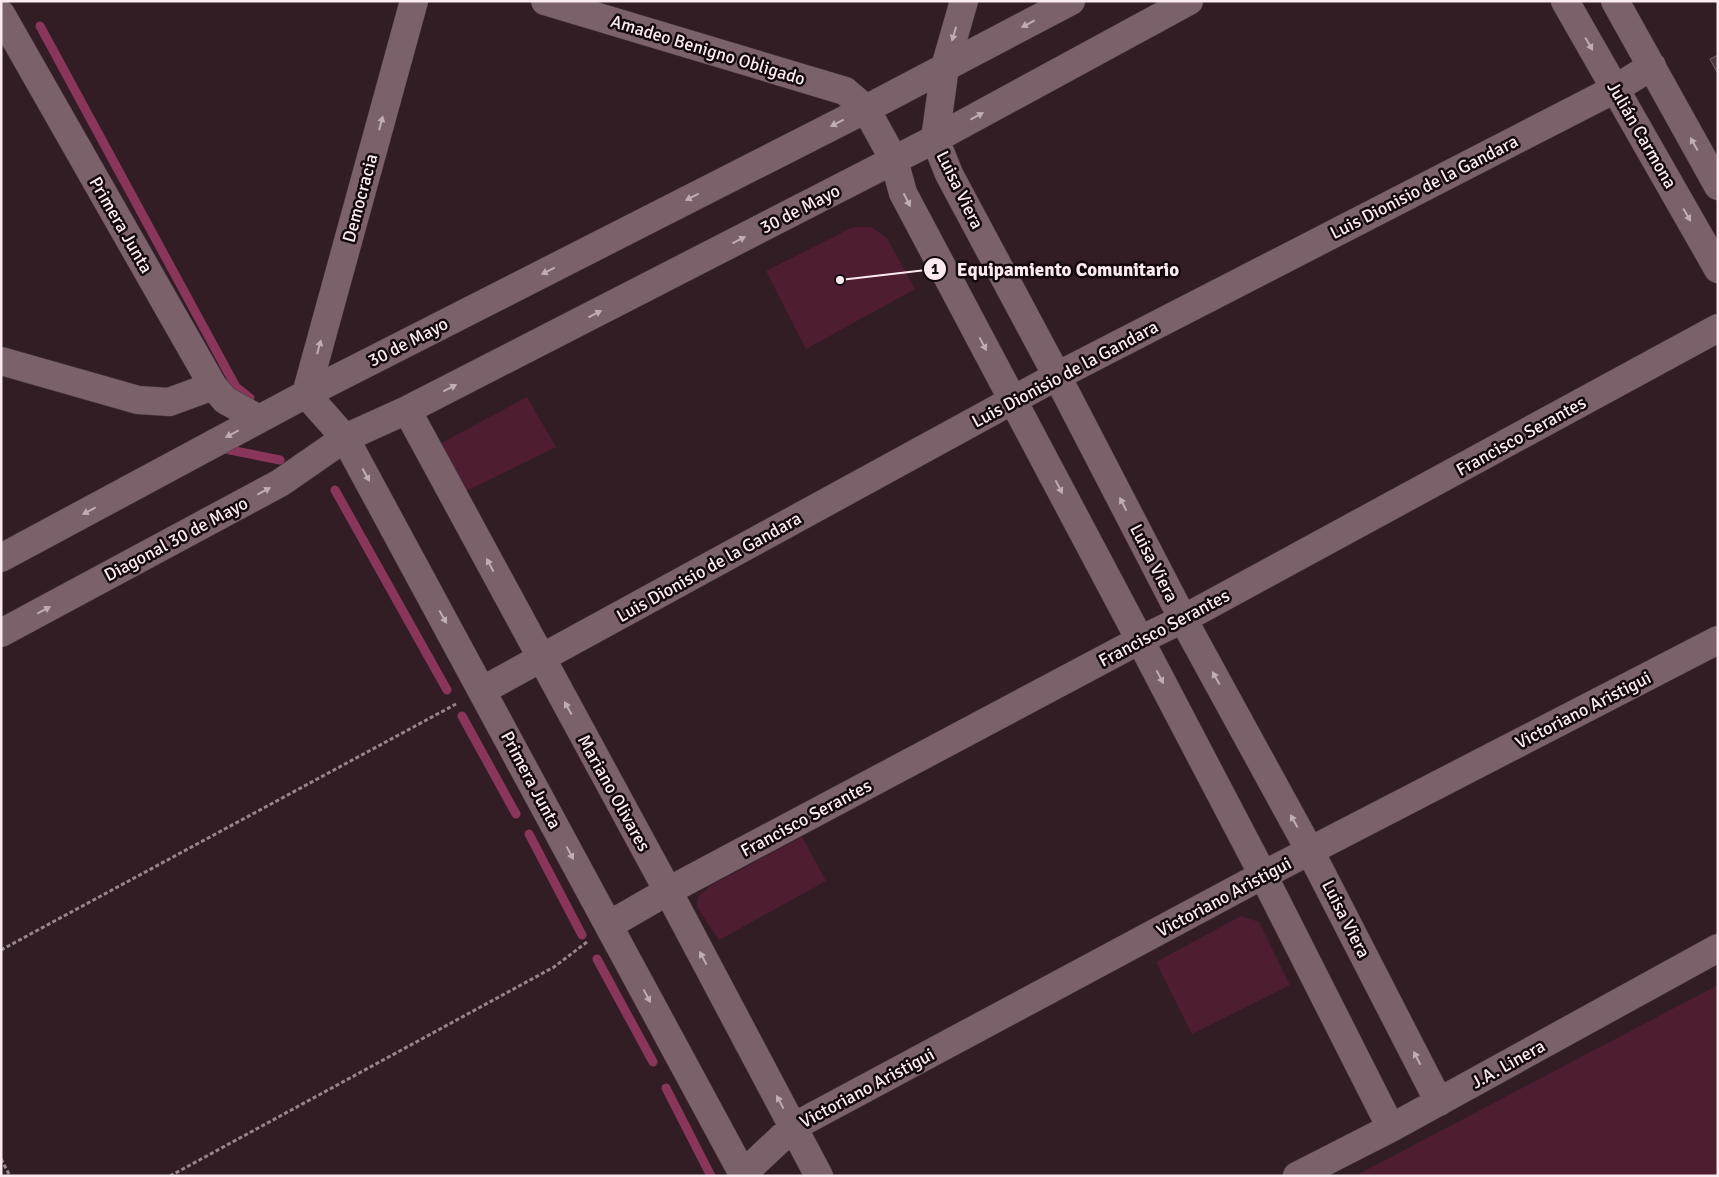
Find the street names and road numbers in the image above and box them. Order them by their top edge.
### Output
street label: Amadeo Benigno Obligado [608,10,808,90]
street label: Julián Carmona [1602,78,1682,192]
street label: Luis Dionisio de la Gandara [1326,130,1522,244]
street label: Luisa Viera [932,147,988,233]
street label: Democracia [338,151,382,245]
street label: Primera Junta [85,173,157,277]
street label: 30 de Mayo [756,179,844,239]
street label: 30 de Mayo [364,312,452,372]
street label: Luis Dionisio de la Gandara [968,315,1162,433]
street label: Francisco Serantes [1452,391,1590,481]
street label: Diagonal 30 de Mayo [100,492,252,586]
street label: Luis Dionisio de la Gandara [613,507,805,627]
street label: Luisa Viera [1125,520,1183,606]
street label: Francisco Serantes [1095,584,1233,672]
street label: Victoriano Aristigui [1511,666,1655,754]
street label: Primera Junta [496,727,566,833]
street label: Mariano Olivares [573,731,655,855]
street label: Francisco Serantes [737,774,875,862]
street label: Victoriano Aristigui [1153,852,1295,942]
street label: Luisa Viera [1317,876,1375,962]
street label: J.A. Linera [1467,1035,1549,1093]
street label: Victoriano Aristigui [796,1043,938,1133]

